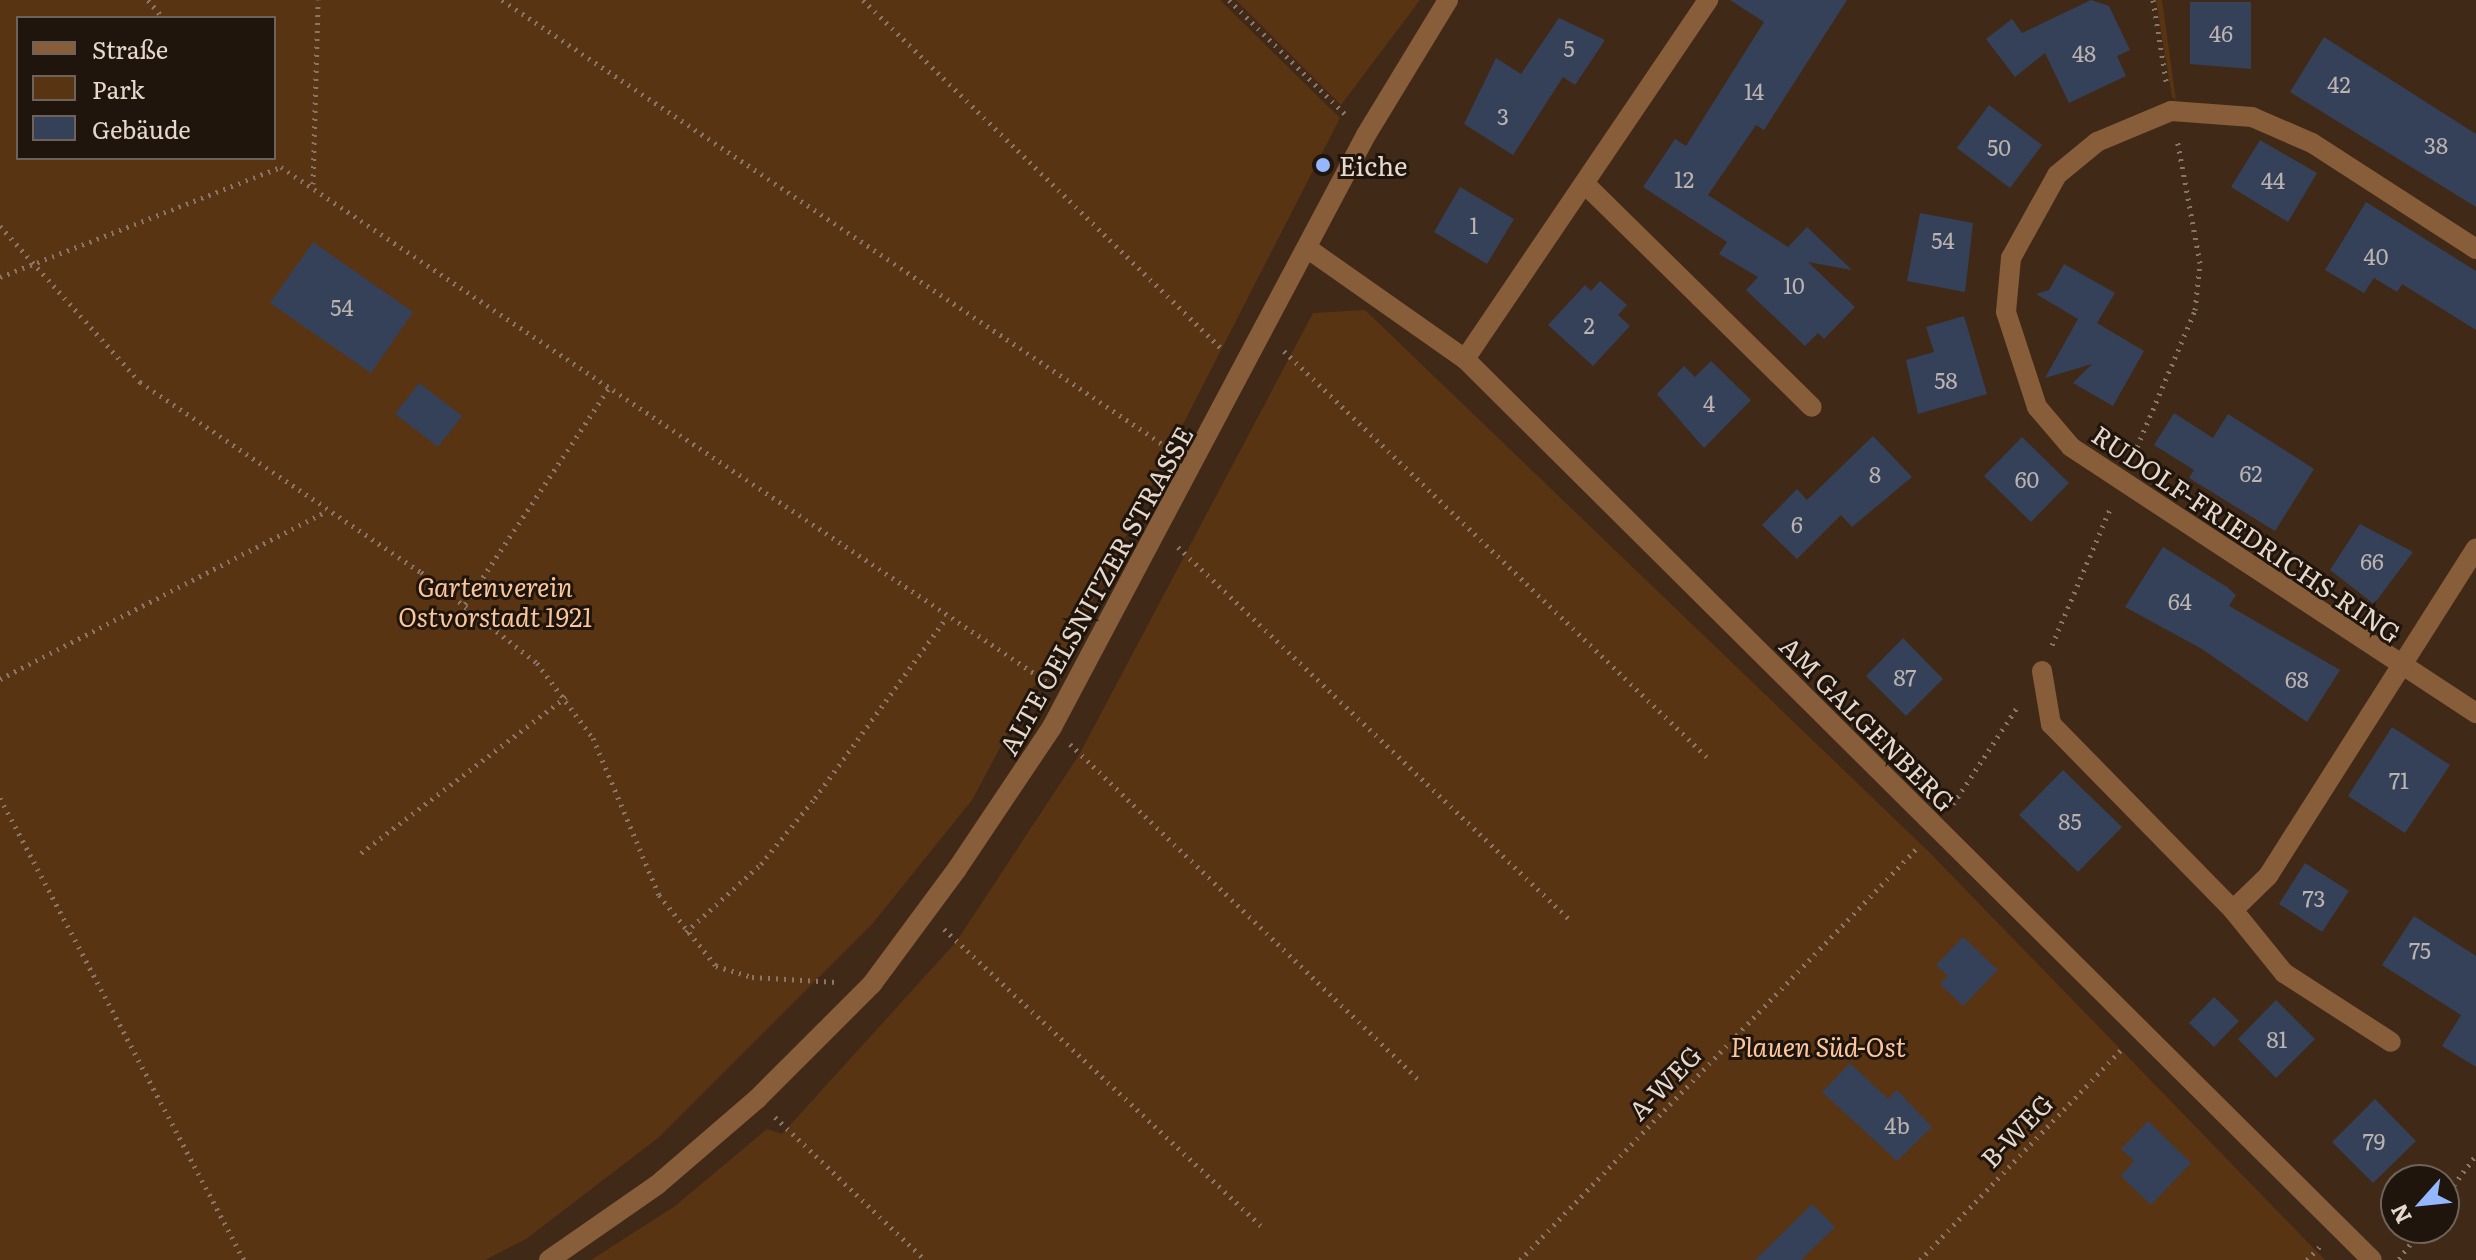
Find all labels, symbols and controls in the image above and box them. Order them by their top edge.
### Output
legend [16,16,276,160]
house number: 46 [2209,20,2233,46]
text: Straße [92,31,168,66]
house number: 5 [1563,35,1575,61]
house number: 48 [2072,40,2096,66]
text: Park [92,71,145,106]
house number: 42 [2327,71,2351,97]
house number: 14 [1744,78,1764,104]
house number: 3 [1497,103,1509,129]
text: Gebäude [92,111,191,146]
house number: 38 [2424,132,2448,158]
house number: 50 [1987,134,2011,160]
place label: Eiche [1339,149,1408,181]
marker: Eiche [1314,156,1332,174]
house number: 12 [1674,166,1694,192]
house number: 44 [2261,167,2285,193]
house number: 1 [1470,212,1478,238]
house number: 54 [1931,227,1955,253]
house number: 40 [2364,243,2388,269]
house number: 10 [1783,272,1805,298]
house number: 54 [330,294,354,320]
house number: 2 [1583,312,1595,338]
house number: 58 [1934,367,1958,393]
house number: 4 [1703,390,1715,416]
street label: RUDOLF-FRIEDRICHS-RING [2087,418,2407,648]
street label: ALTE OELSNITZER STRASSE [992,420,1198,760]
house number: 62 [2240,460,2262,486]
house number: 8 [1869,461,1881,487]
house number: 60 [2015,466,2039,492]
house number: 6 [1791,511,1803,537]
house number: 66 [2360,548,2384,574]
park label: Gartenverein Ostvorstadt 1921 [398,570,592,632]
house number: 64 [2168,588,2192,614]
street label: AM GALGENBERG [1774,629,1962,817]
house number: 87 [1893,664,1917,690]
house number: 68 [2285,666,2309,692]
house number: 71 [2389,767,2409,793]
house number: 85 [2058,808,2082,834]
house number: 73 [2303,885,2325,911]
house number: 75 [2409,937,2431,963]
house number: 81 [2266,1026,2288,1052]
park label: Plauen Süd-Ost [1730,1030,1906,1062]
street label: A-WEG [1621,1038,1707,1126]
street label: B-WEG [1974,1087,2058,1173]
house number: 4b [1884,1112,1910,1138]
house number: 79 [2363,1128,2385,1154]
north arrow [2380,1164,2460,1244]
text: N [2381,1198,2419,1230]

